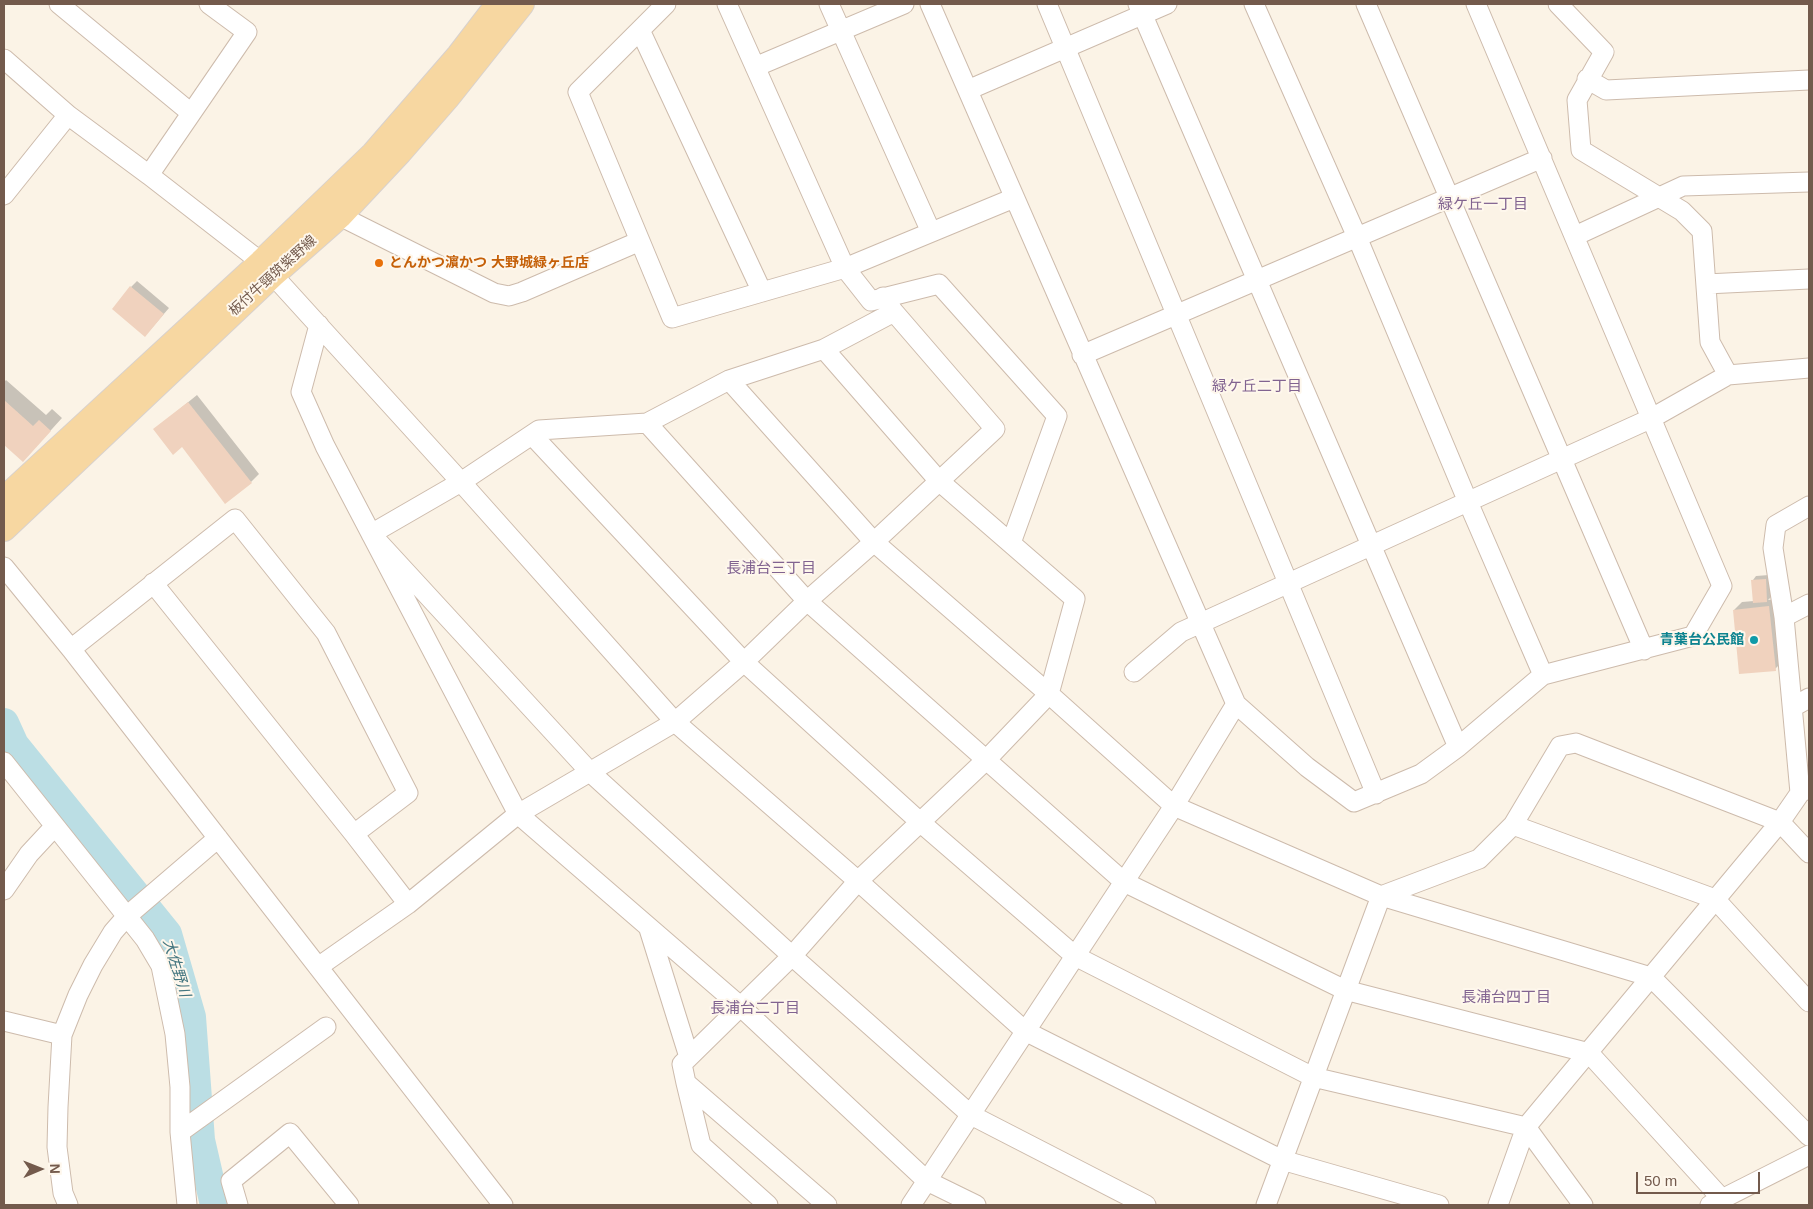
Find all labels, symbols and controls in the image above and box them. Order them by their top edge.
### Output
district label: 緑ケ丘一丁目 [1438,196,1528,214]
street label: 板付牛頸筑紫野線 [226,232,320,320]
place label: とんかつ濵かつ 大野城緑ヶ丘店 [389,255,589,271]
marker: とんかつ濵かつ 大野城緑ヶ丘店 [373,257,385,269]
district label: 緑ケ丘二丁目 [1212,378,1302,396]
district label: 長浦台三丁目 [726,560,816,578]
place label: 青葉台公民館 [1660,632,1744,648]
marker: 青葉台公民館 [1748,634,1760,646]
water label: 大佐野川 [159,937,193,999]
district label: 長浦台四丁目 [1461,989,1551,1007]
district label: 長浦台二丁目 [710,1000,800,1018]
north arrow [15,1144,65,1194]
scale bar [1638,1162,1762,1194]
text: N [47,1164,63,1174]
text: 50 m [1644,1172,1677,1189]

